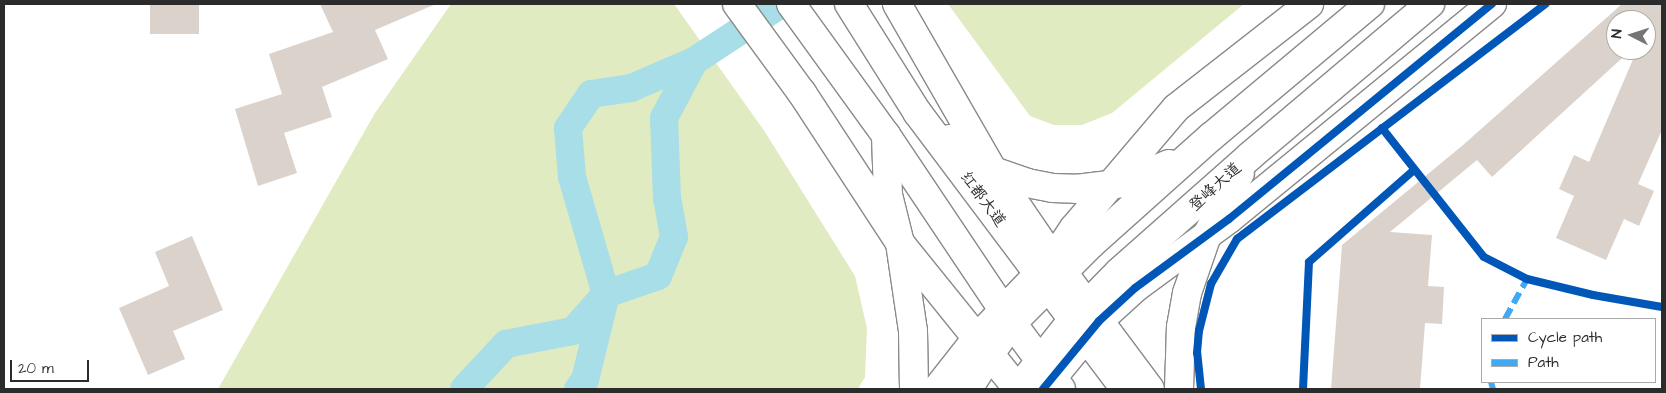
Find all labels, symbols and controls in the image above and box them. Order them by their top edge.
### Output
north arrow [1606,10,1656,60]
text: N [1607,29,1627,39]
street label: 登峰大道 [1185,158,1245,216]
street label: 红都大道 [956,168,1010,230]
legend [1481,318,1656,383]
text: Cycle path [1528,327,1602,348]
scale bar [12,350,91,382]
text: Path [1528,352,1559,373]
text: 20 m [18,358,54,379]

